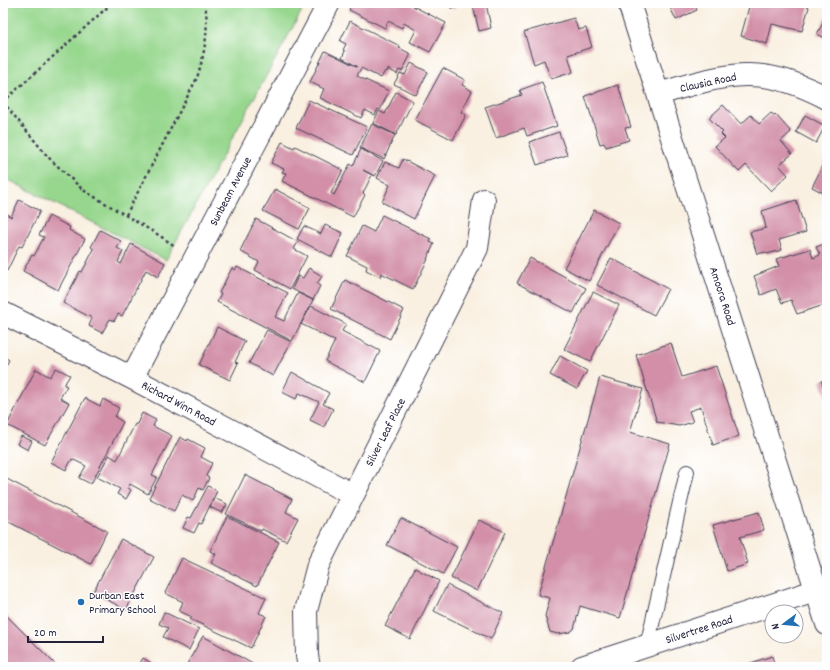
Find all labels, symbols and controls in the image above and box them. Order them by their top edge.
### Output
street label: Clausia Road [678,69,738,98]
street label: Sunbeam Avenue [206,154,257,229]
street label: Amoora Road [704,265,739,328]
street label: Richard Winn Road [138,378,219,431]
street label: Silver Leaf Place [362,396,411,470]
place label: Durban East Primary School [89,588,156,619]
marker: Durban East Primary School [76,597,86,607]
north arrow [764,604,804,644]
street label: Silvertree Road [664,612,735,649]
scale bar [28,618,103,644]
text: N [768,621,785,631]
text: 20 m [34,625,57,642]

